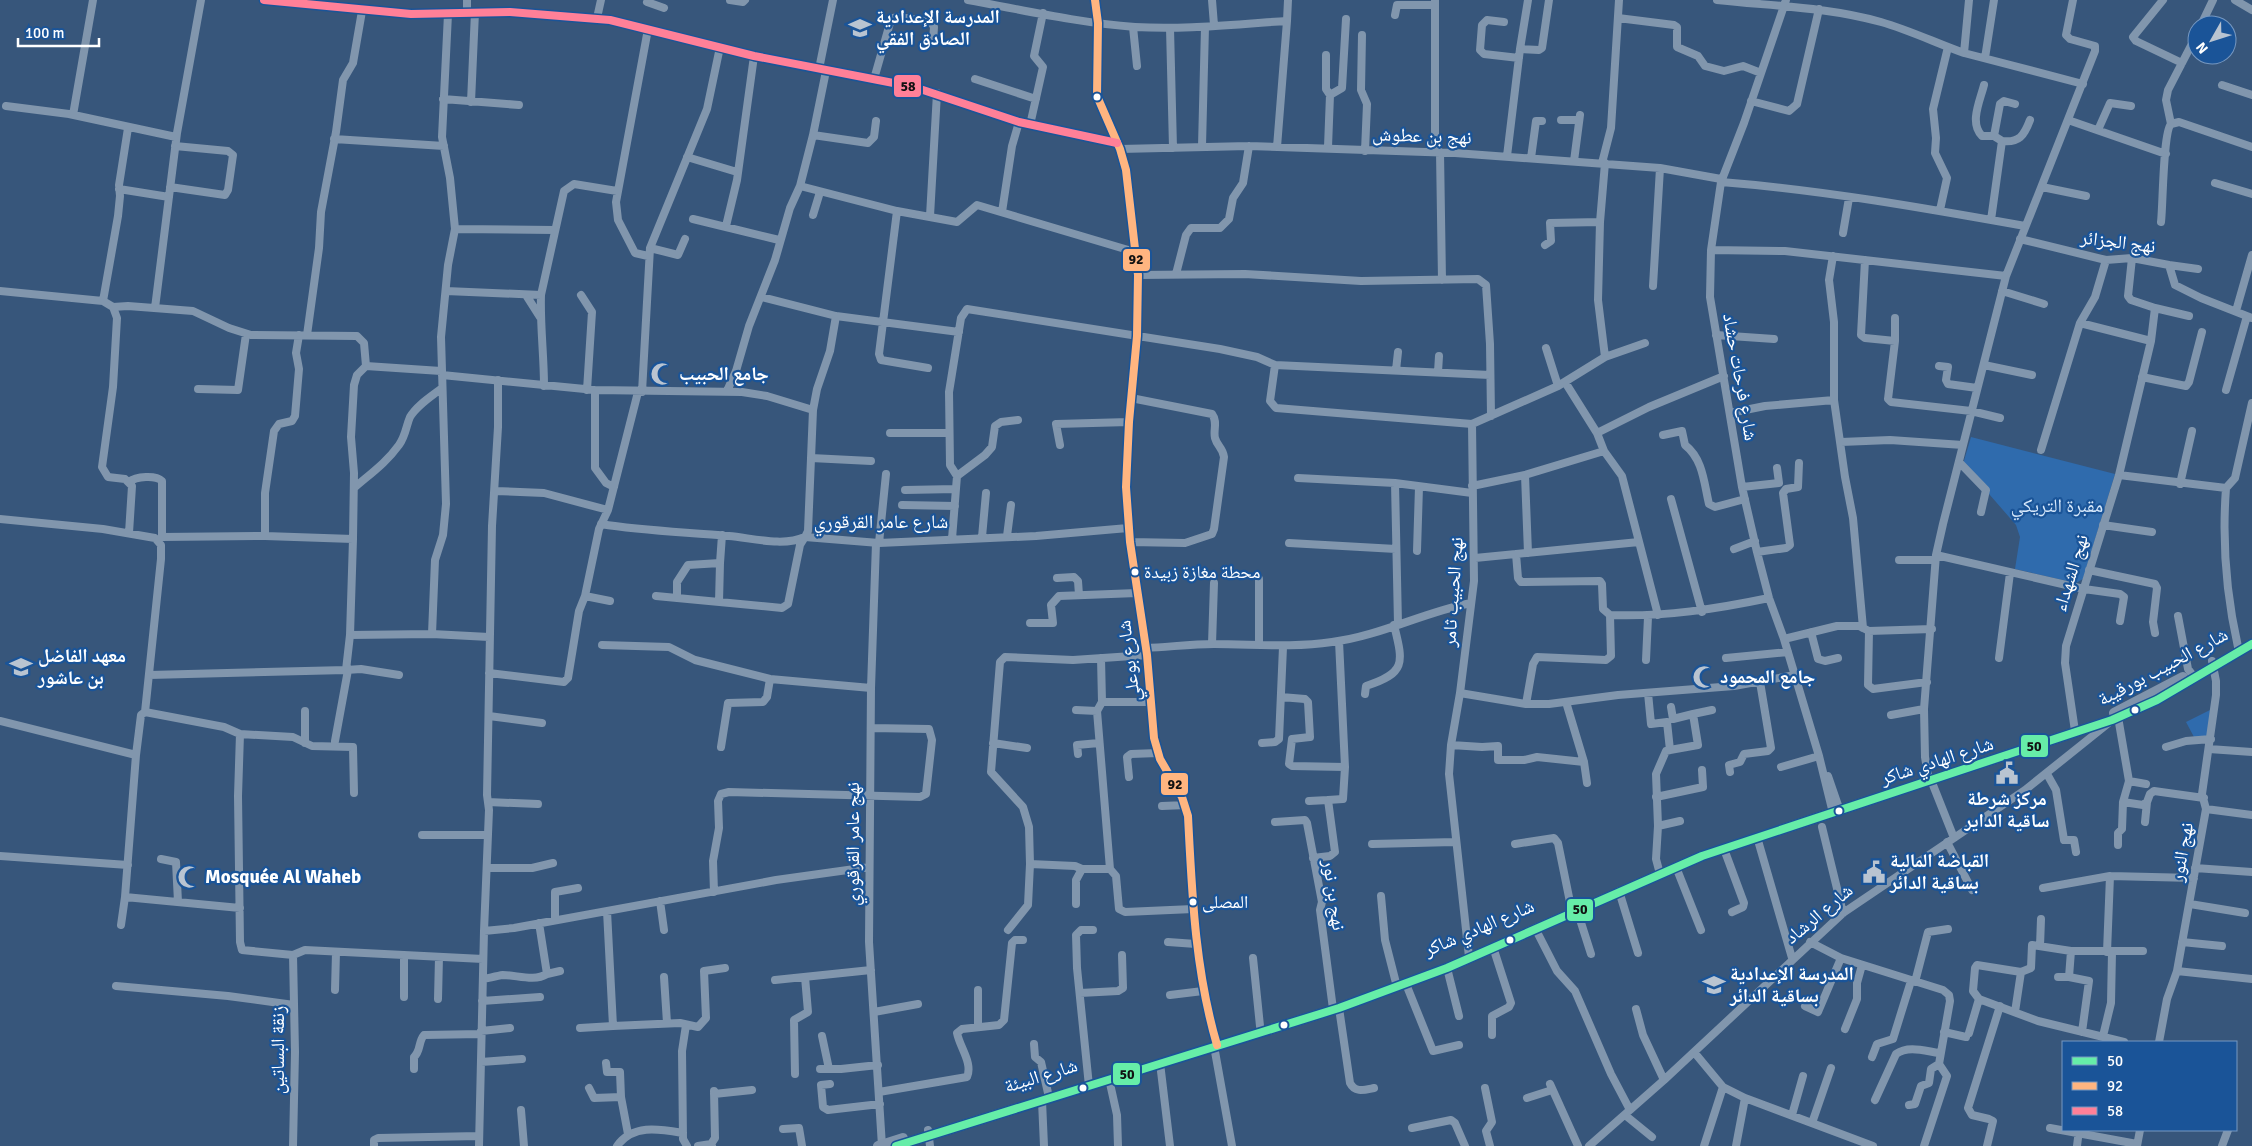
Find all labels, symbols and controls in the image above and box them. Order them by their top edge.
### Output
place label: المدرسة الإعدادية الصادق الفقي [876,5,1000,54]
scale bar [18,15,99,47]
school or university icon: المدرسة الإعدادية الصادق الفقي [847,15,873,41]
north arrow [2187,15,2237,65]
text: 100 m [25,24,65,42]
text: N [2193,39,2212,57]
line badge: 58 [893,74,922,98]
text: 58 [900,78,916,95]
unlabelled marker [1092,92,1102,102]
street label: نهج بن عطوش [1372,122,1472,150]
street label: نهج الجزائر [2078,225,2157,259]
line badge: 92 [1122,248,1151,272]
text: 92 [1128,251,1144,268]
street label: شارع فرحات حشاد [1717,311,1763,443]
mosque icon: جامع الحبيب [649,361,675,387]
place label: جامع الحبيب [679,362,769,386]
park label: مقبرة التريكي [2011,494,2103,521]
street label: شارع عامر القرقوري [814,510,948,537]
street label: نهج الشهداء [2048,531,2094,615]
street label: نهج الحبيب ثامر [1437,536,1469,649]
place label: محطة مغازة زبيدة [1144,561,1260,583]
marker: محطة مغازة زبيدة [1130,567,1140,577]
street label: شارع بوعلي [1112,619,1149,703]
street label: شارع الحبيب بورقيبة [2094,623,2232,711]
place label: معهد الفاضل بن عاشور [37,644,126,690]
school or university icon: معهد الفاضل بن عاشور [8,654,34,680]
mosque icon: جامع المحمود [1691,664,1717,690]
place label: جامع المحمود [1720,665,1815,689]
unlabelled marker [2130,705,2140,715]
street label: شارع الهادي شاكر [1876,731,1997,794]
line badge: 50 [2020,734,2049,758]
text: 50 [2026,738,2042,755]
public building icon: مركز شرطة ساقية الداير [1994,760,2020,786]
line badge: 92 [1160,772,1189,796]
text: 92 [1167,776,1183,793]
street label: نهج عامر القرقوري [841,782,868,906]
place label: مركز شرطة ساقية الداير [1964,787,2049,833]
unlabelled marker [1834,806,1844,816]
street label: نهج النور [2165,821,2199,884]
place label: القباضة المالية بساقية الدائر [1889,849,1989,895]
street label: نهج بن نور [1317,857,1351,932]
public building icon: القباضة المالية بساقية الدائر [1861,859,1887,885]
mosque icon: Mosquée Al Waheb [176,864,202,890]
place label: Mosquée Al Waheb [205,865,361,889]
street label: شارع الرشاد [1780,879,1858,949]
place label: المصلى [1202,891,1248,913]
street label: شارع الهادي شاكر [1419,894,1539,965]
marker: المصلى [1188,897,1198,907]
line badge: 50 [1566,898,1594,922]
text: 50 [1572,901,1588,918]
unlabelled marker [1505,935,1515,945]
place label: المدرسة الإعدادية بساقية الدائر [1729,962,1854,1008]
school or university icon: المدرسة الإعدادية بساقية الدائر [1701,972,1727,998]
street label: زنقة البساتين [266,1006,290,1094]
unlabelled marker [1279,1020,1289,1030]
legend [2062,1041,2237,1131]
text: 50 [2107,1052,2123,1070]
street label: شارع البيئة [1001,1054,1081,1098]
line badge: 50 [1112,1062,1141,1086]
text: 50 [1119,1066,1135,1083]
text: 92 [2107,1077,2123,1095]
unlabelled marker [1078,1083,1088,1093]
text: 58 [2107,1102,2123,1120]

